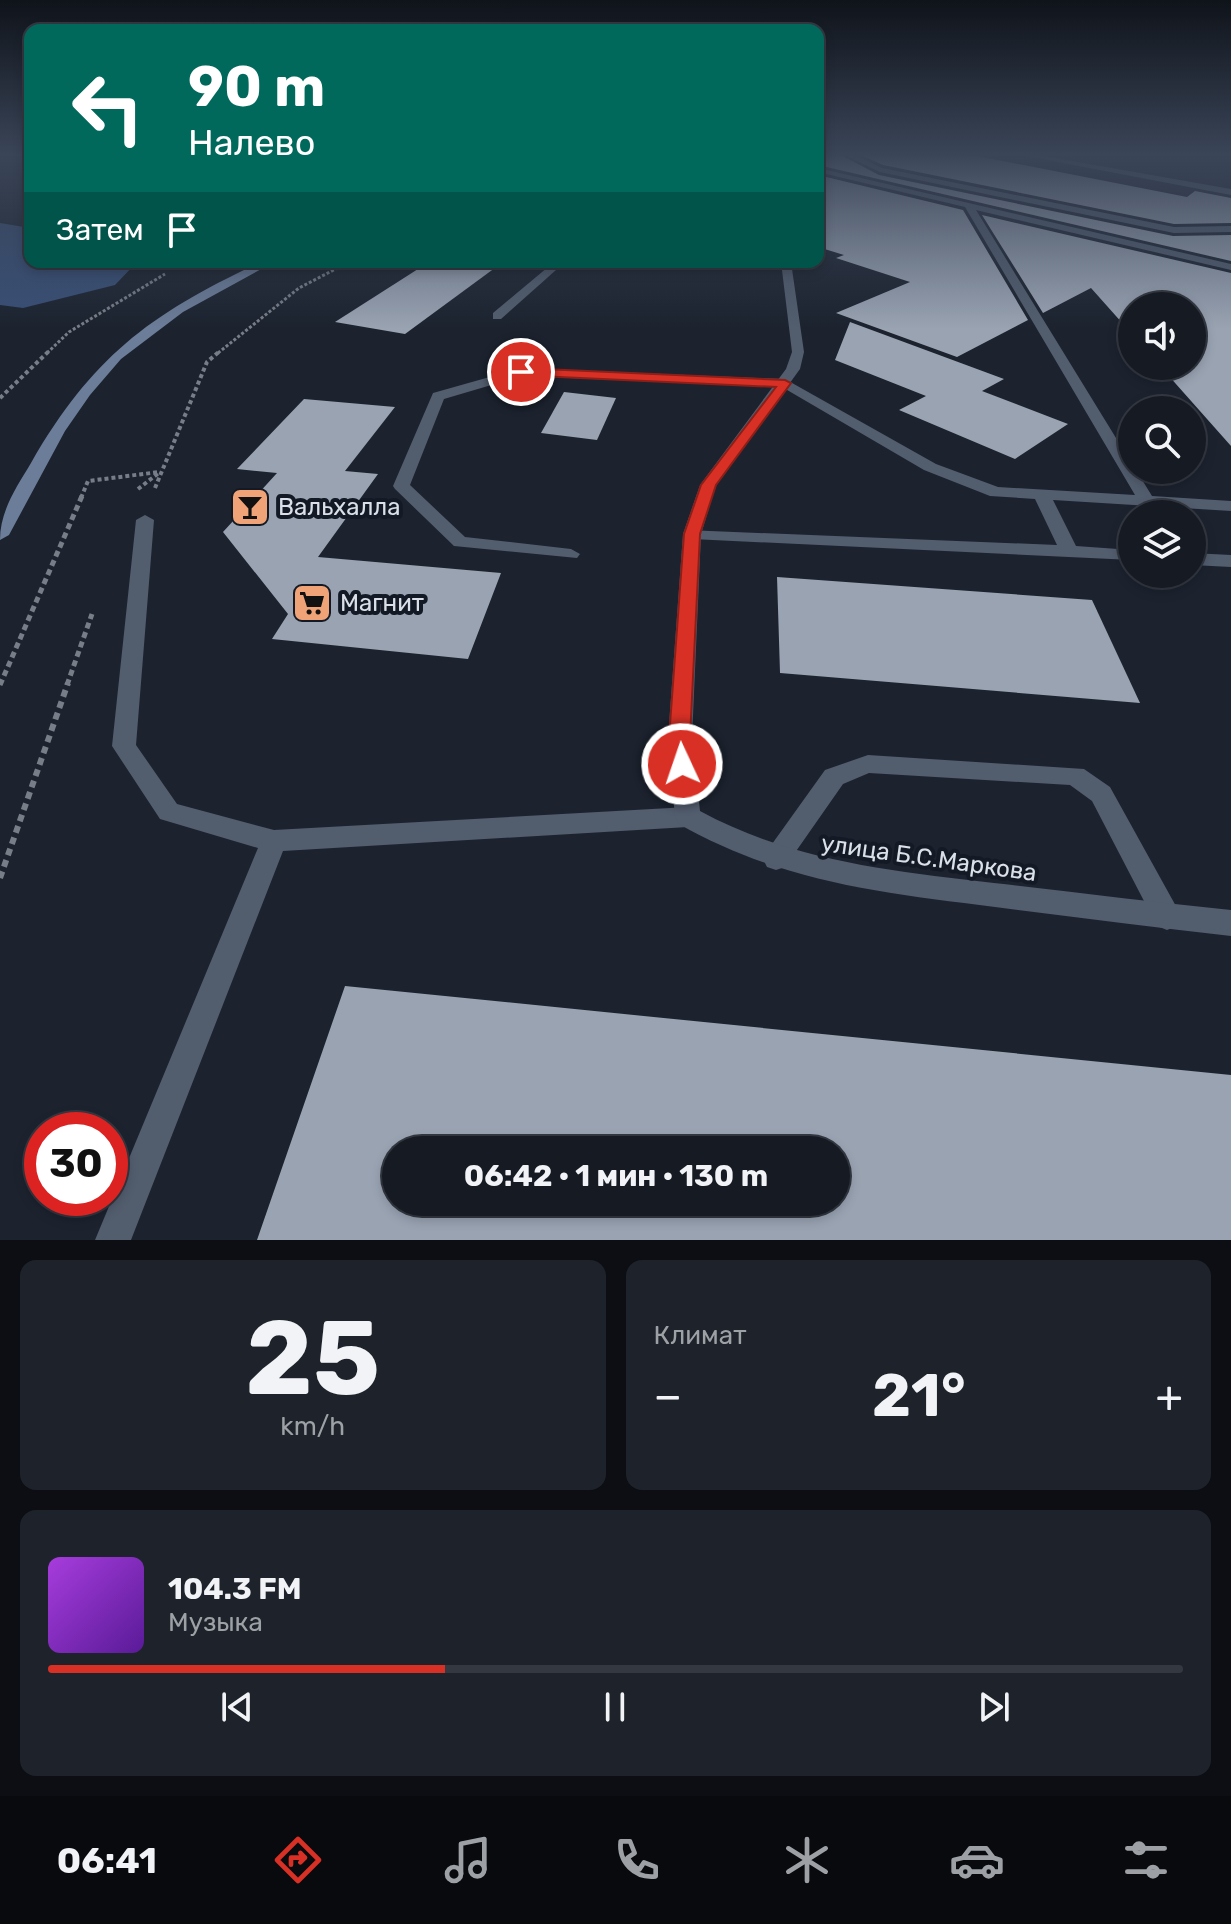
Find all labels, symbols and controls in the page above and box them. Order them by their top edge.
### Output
text: 90 m [188,54,325,120]
icon: left [56,56,160,160]
text: Налево [188,121,315,164]
icon: arrive [160,208,204,252]
text: Затем [56,212,144,248]
map controls [1118,292,1206,588]
button: sound [1118,292,1206,380]
pin [487,338,555,406]
icon: arrive [499,350,543,394]
button: search [1118,396,1206,484]
bar icon: Вальхалла [229,486,271,528]
place label: Вальхалла [278,493,401,521]
button: layers [1118,500,1206,588]
supermarket icon: Магнит [291,582,333,624]
place label: Магнит [340,589,424,617]
position arrow [640,722,724,806]
street label: улица Б.С.Маркова [820,829,1038,887]
speed limit sign: 30 [24,1112,128,1216]
text: 06:42 · 1 мин · 130 m [464,1158,768,1194]
text: 25 [245,1297,380,1420]
text: Климат [654,1320,746,1351]
text: 21° [872,1360,966,1431]
text: − [654,1370,682,1422]
text: + [1156,1370,1183,1422]
text: km/h [280,1411,345,1442]
text: 104.3 FM [168,1571,302,1607]
text: Музыка [168,1607,263,1638]
icon: previous [215,1685,259,1729]
icon: pause [593,1685,637,1729]
icon: next [972,1685,1016,1729]
icon: directions [270,1832,326,1888]
icon: music [440,1832,496,1888]
icon: phone [609,1832,665,1888]
icon: climate [779,1832,835,1888]
icon: car [949,1832,1005,1888]
icon: filters [1118,1832,1174,1888]
text: 06:41 [57,1839,157,1882]

